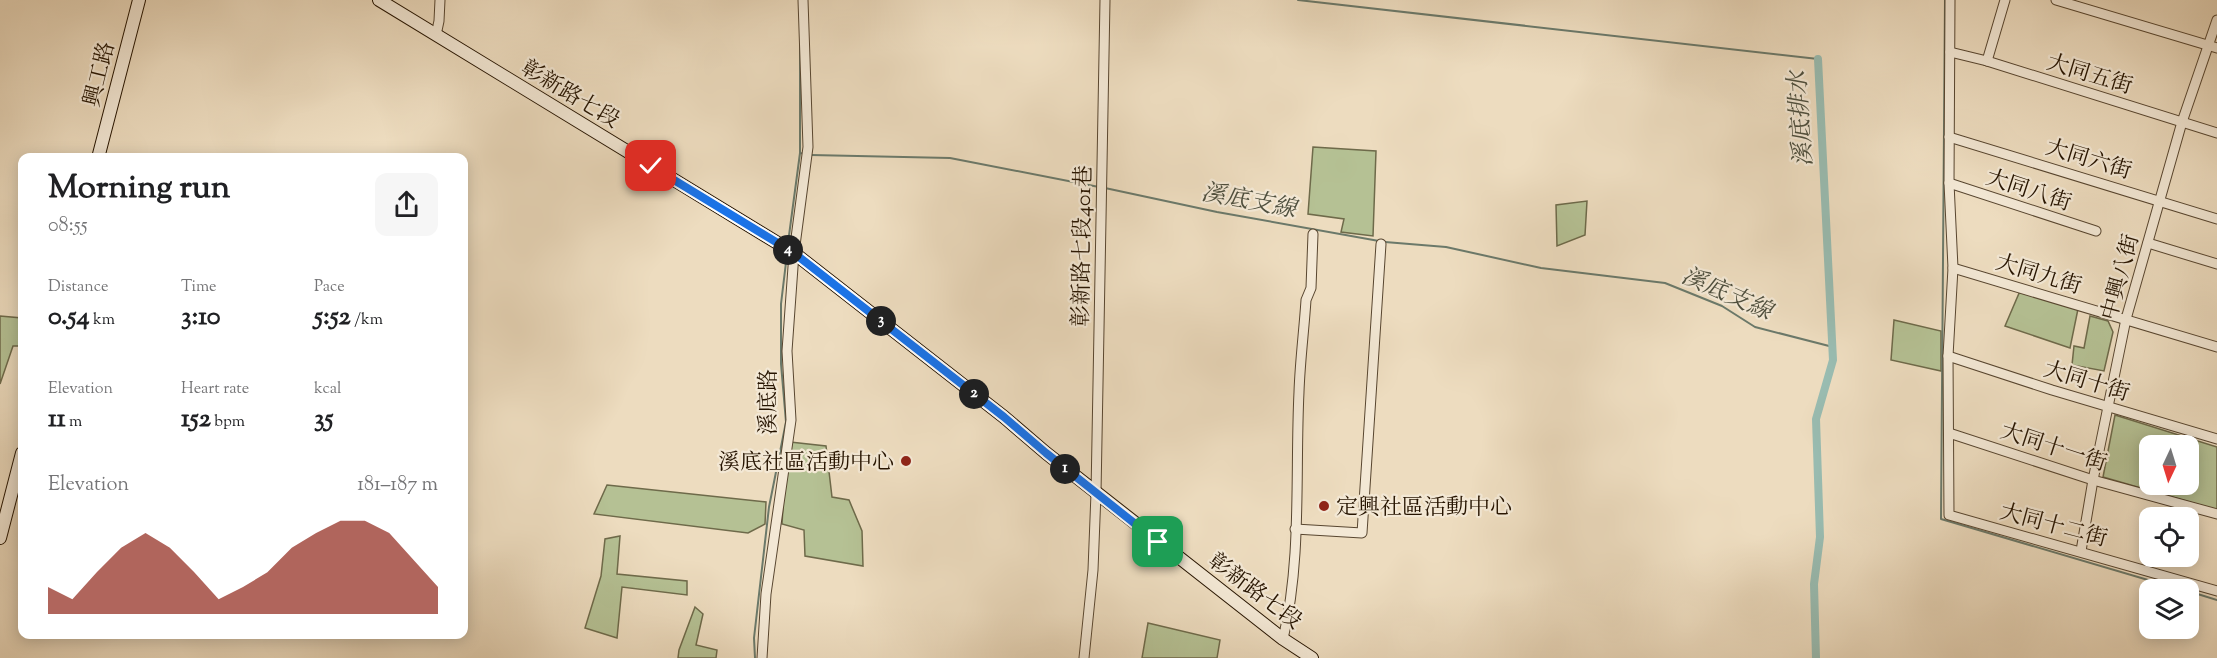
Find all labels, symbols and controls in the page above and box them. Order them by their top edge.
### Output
street label: 興工路 [77,39,124,111]
street label: 大同五街 [2042,48,2136,104]
street label: 彰新路七段 [514,54,625,138]
water label: 溪底排水 [1782,68,1822,168]
street label: 大同六街 [2041,133,2135,189]
pin [625,140,676,191]
icon: check [634,149,667,182]
street label: 大同八街 [1981,163,2075,221]
text: Morning run [48,165,230,213]
street label: 彰新路七段401巷 [1067,165,1101,327]
button: share [375,173,438,236]
water label: 溪底支線 [1198,176,1302,228]
text: 08:55 [48,212,88,241]
street label: 中興八街 [2095,231,2149,324]
pin: 4 [773,235,803,265]
text: 4 [784,238,792,261]
street label: 大同九街 [1991,248,2085,304]
water label: 溪底支線 [1675,260,1780,331]
text: Distance [48,276,108,299]
text: Time [181,276,217,299]
text: Pace [314,276,345,299]
text: 0.54 [48,299,90,336]
text: 3:10 [181,299,221,336]
text: 5:52 [314,299,351,336]
pin: 3 [866,306,896,336]
text: km [90,309,115,332]
text: /km [351,309,383,332]
text: 3 [878,309,884,332]
street label: 大同十街 [2039,355,2133,411]
street label: 溪底路 [754,369,786,435]
text: Elevation [48,378,113,401]
text: Heart rate [181,378,249,401]
text: kcal [314,378,342,401]
pin: 2 [959,379,989,409]
text: 2 [970,382,978,405]
text: 11 [48,401,66,438]
text: 152 [181,401,211,438]
text: 35 [314,401,333,438]
text: m [66,411,82,434]
text: bpm [211,411,245,434]
street label: 大同十一街 [1996,417,2110,481]
north arrow [2139,435,2199,495]
map controls [2139,435,2199,639]
place label: 溪底社區活動中心 [718,448,894,480]
marker: 溪底社區活動中心 [899,454,913,468]
pin: 1 [1050,454,1080,484]
text: 1 [1062,457,1068,480]
text: Elevation [48,471,129,500]
text: 181–187 m [357,471,438,500]
place label: 定興社區活動中心 [1336,493,1512,525]
street label: 大同十二街 [1996,497,2110,557]
marker: 定興社區活動中心 [1317,499,1331,513]
button: locate [2139,507,2199,567]
pin [1132,516,1183,567]
icon: arrive [1141,525,1174,558]
street label: 彰新路七段 [1201,547,1308,638]
button: layers [2139,579,2199,639]

